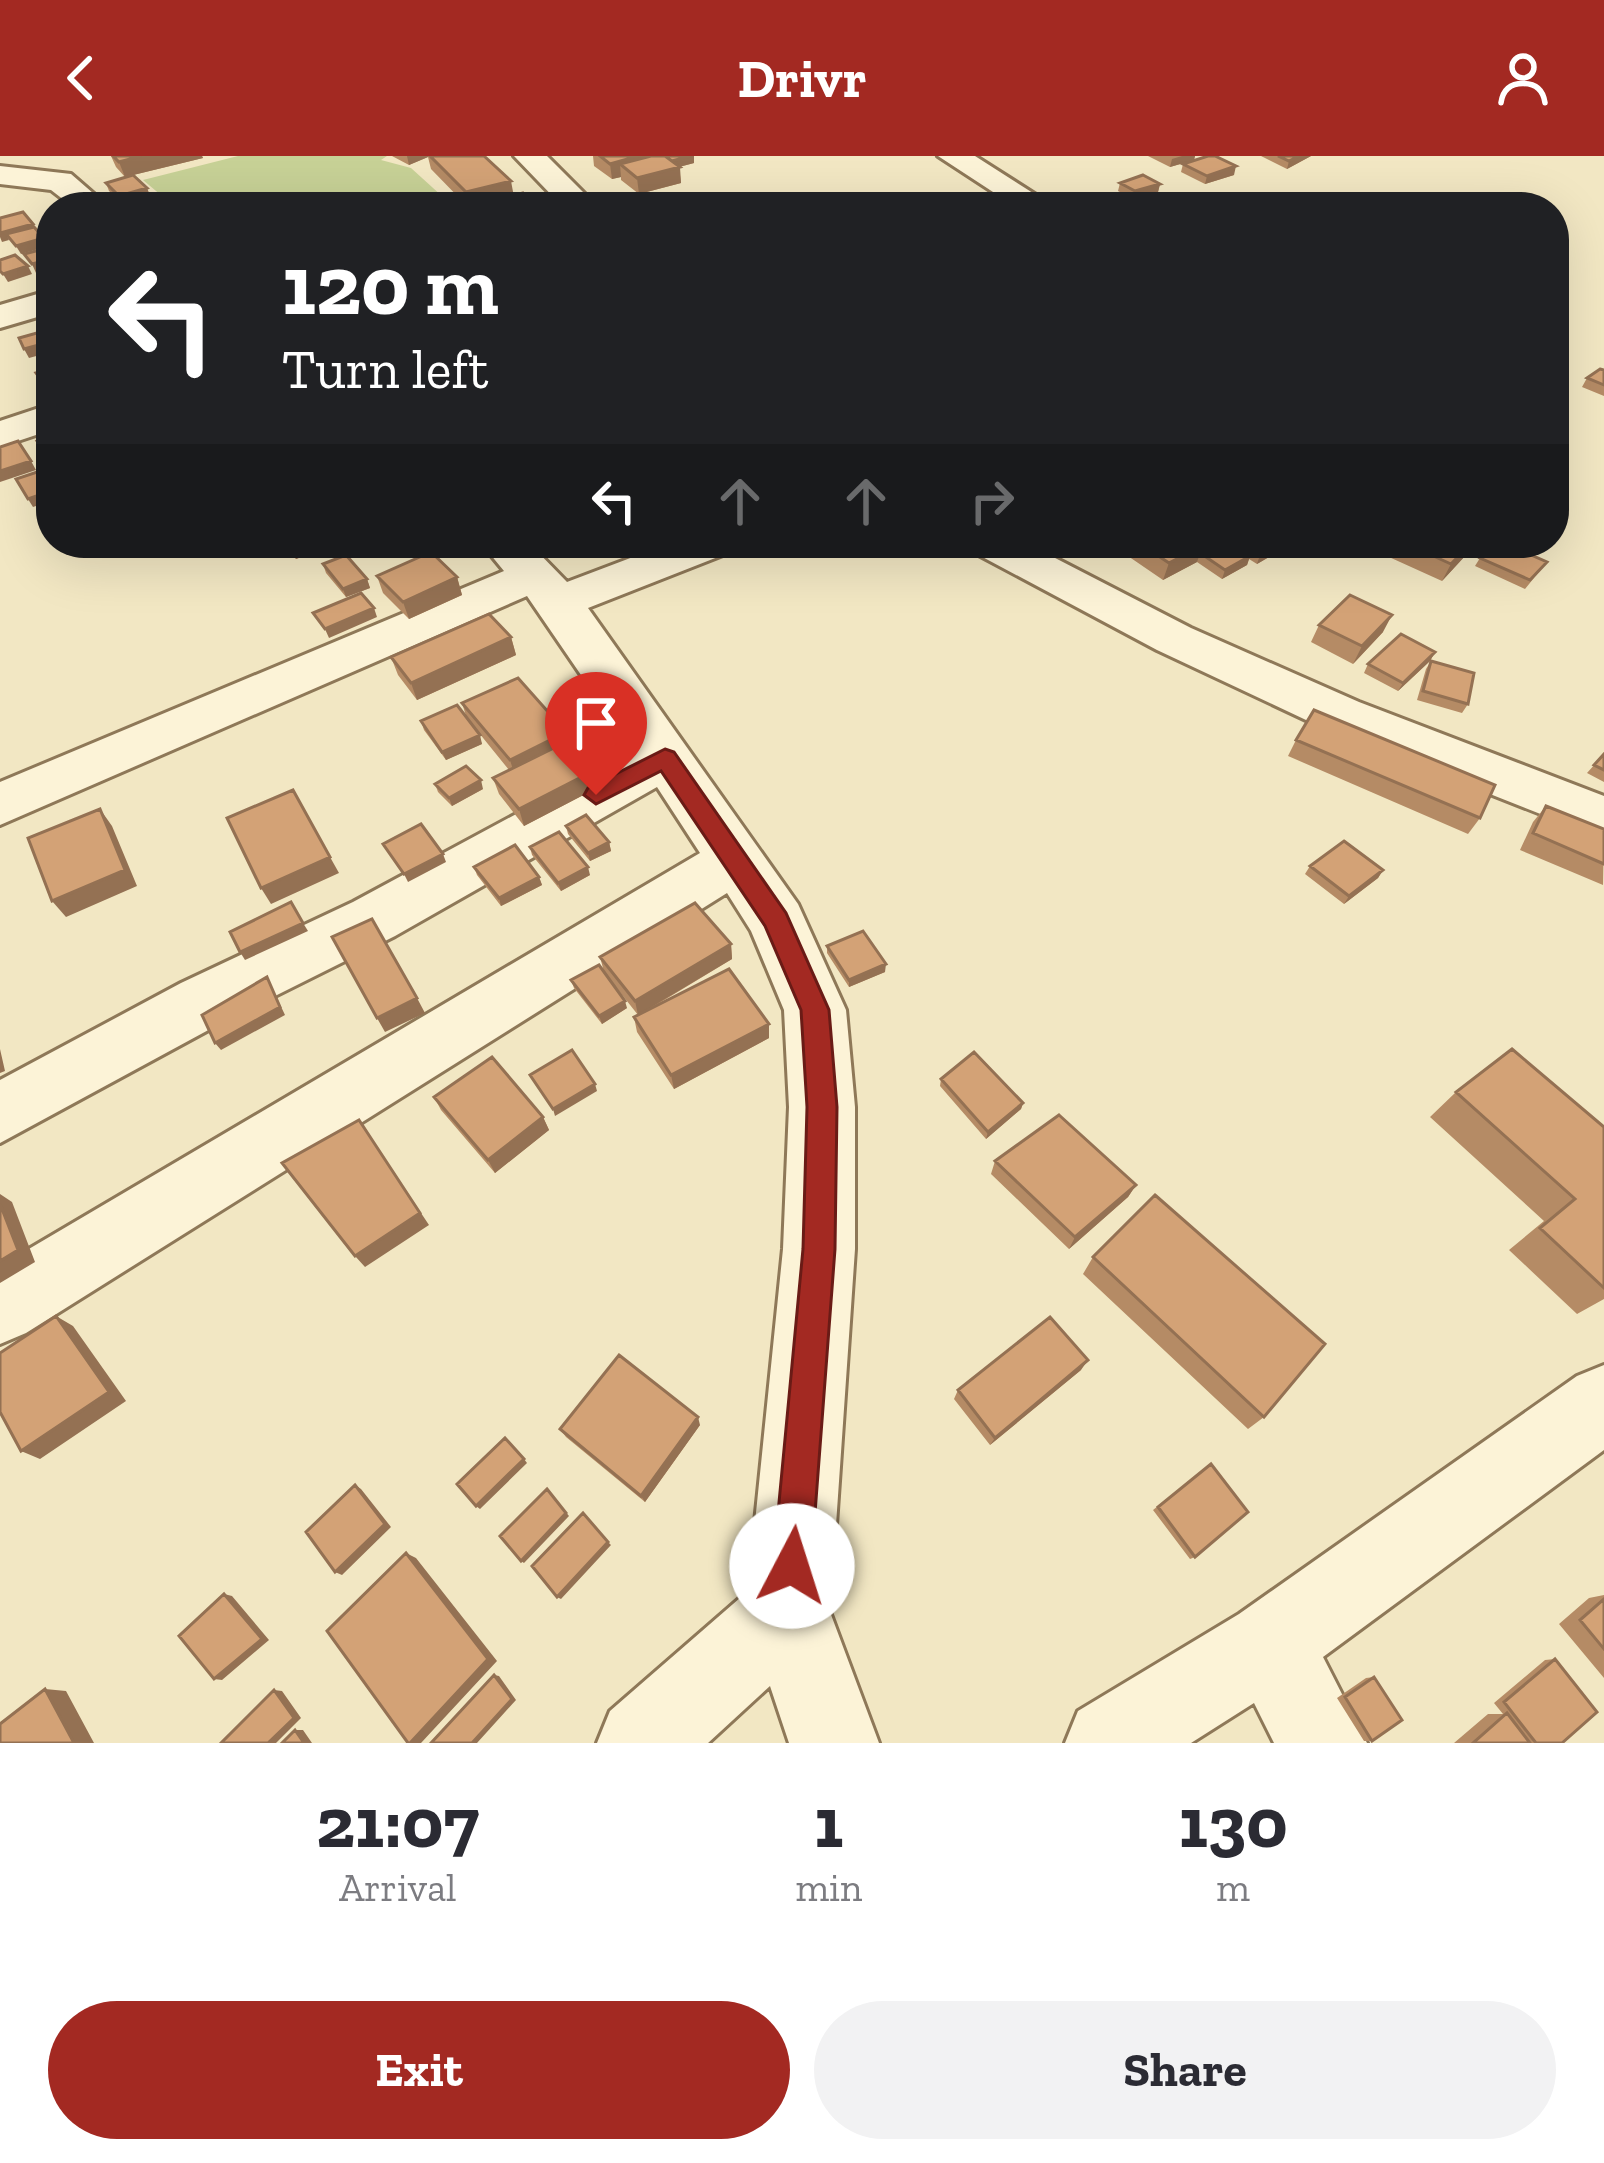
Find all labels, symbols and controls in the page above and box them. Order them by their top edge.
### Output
icon: back [48,45,114,111]
icon: person [1490,45,1556,111]
text: Drivr [737,46,867,111]
text: 120 m [282,235,499,336]
icon: left [84,240,240,396]
text: Turn left [282,337,489,402]
icon: left [581,468,647,534]
icon: ahead [707,468,773,534]
icon: ahead [833,468,899,534]
icon: right [959,468,1025,534]
pin [545,672,647,795]
icon: arrive [563,690,629,756]
position arrow [729,1503,855,1629]
text: 21:07 [316,1779,479,1865]
text: 1 [814,1779,843,1865]
text: 130 [1179,1779,1288,1865]
text: Arrival [339,1864,456,1911]
text: min [795,1864,862,1911]
text: m [1216,1864,1250,1911]
button: Exit [48,2001,790,2139]
button: Share [814,2001,1556,2139]

